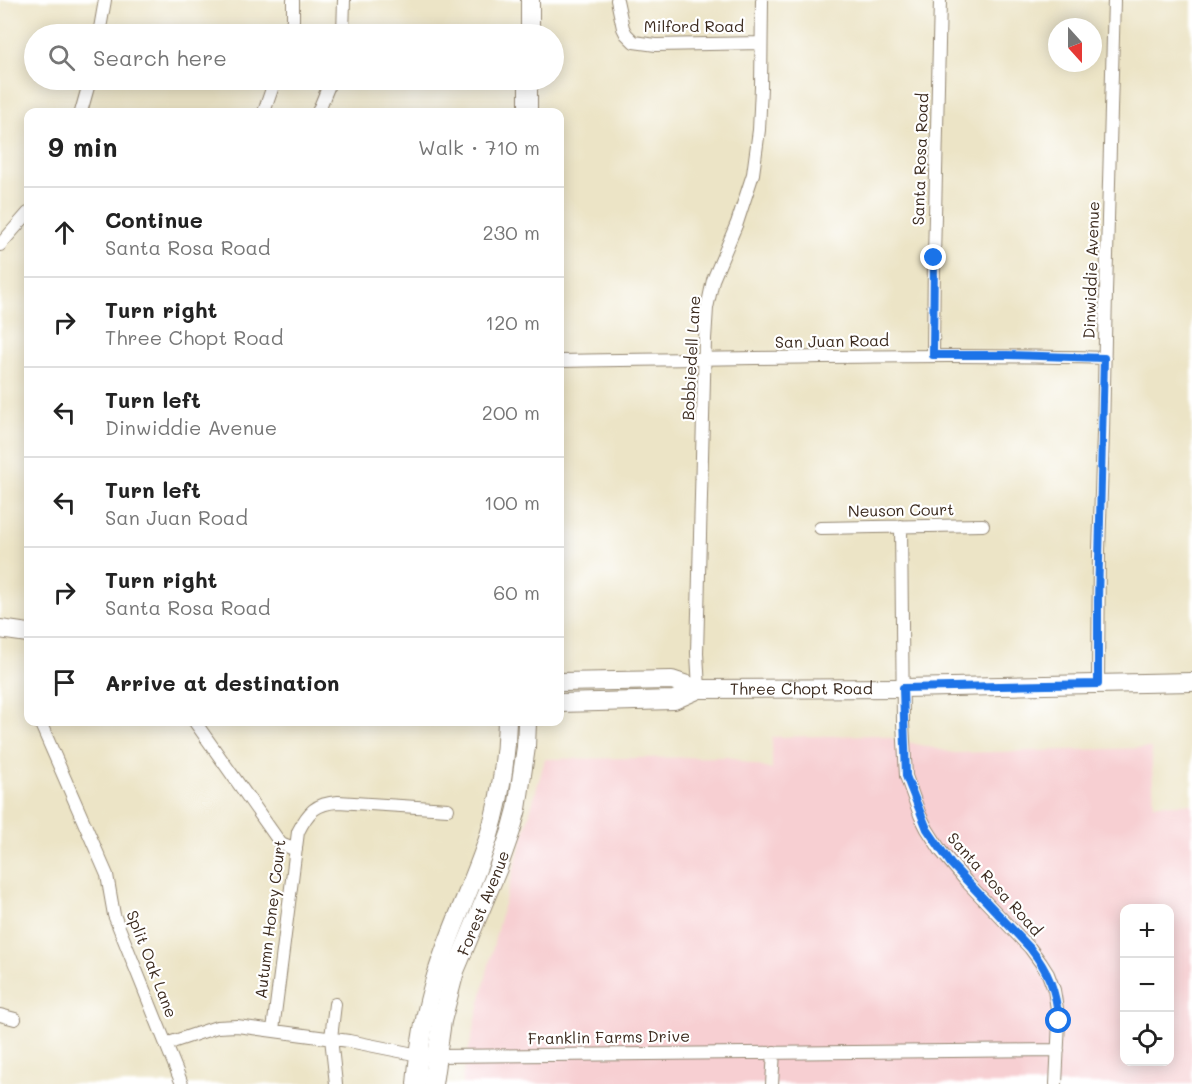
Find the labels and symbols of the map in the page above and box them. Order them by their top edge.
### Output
street label: Milford Road [644,15,744,36]
north arrow [1048,18,1102,72]
street label: Santa Rosa Road [907,92,932,226]
street label: Dinwiddie Avenue [1078,201,1103,339]
route end [920,244,946,270]
street label: Bobbiedell Lane [677,295,704,421]
street label: San Juan Road [775,329,889,352]
street label: Neuson Court [848,498,954,521]
street label: Three Chopt Road [730,677,873,699]
street label: Santa Rosa Road [943,827,1047,940]
street label: Autumn Honey Court [249,838,290,1000]
street label: Forest Avenue [452,847,513,958]
street label: Split Oak Lane [122,907,183,1021]
route start [1045,1007,1071,1033]
street label: Franklin Farms Drive [528,1025,690,1048]

